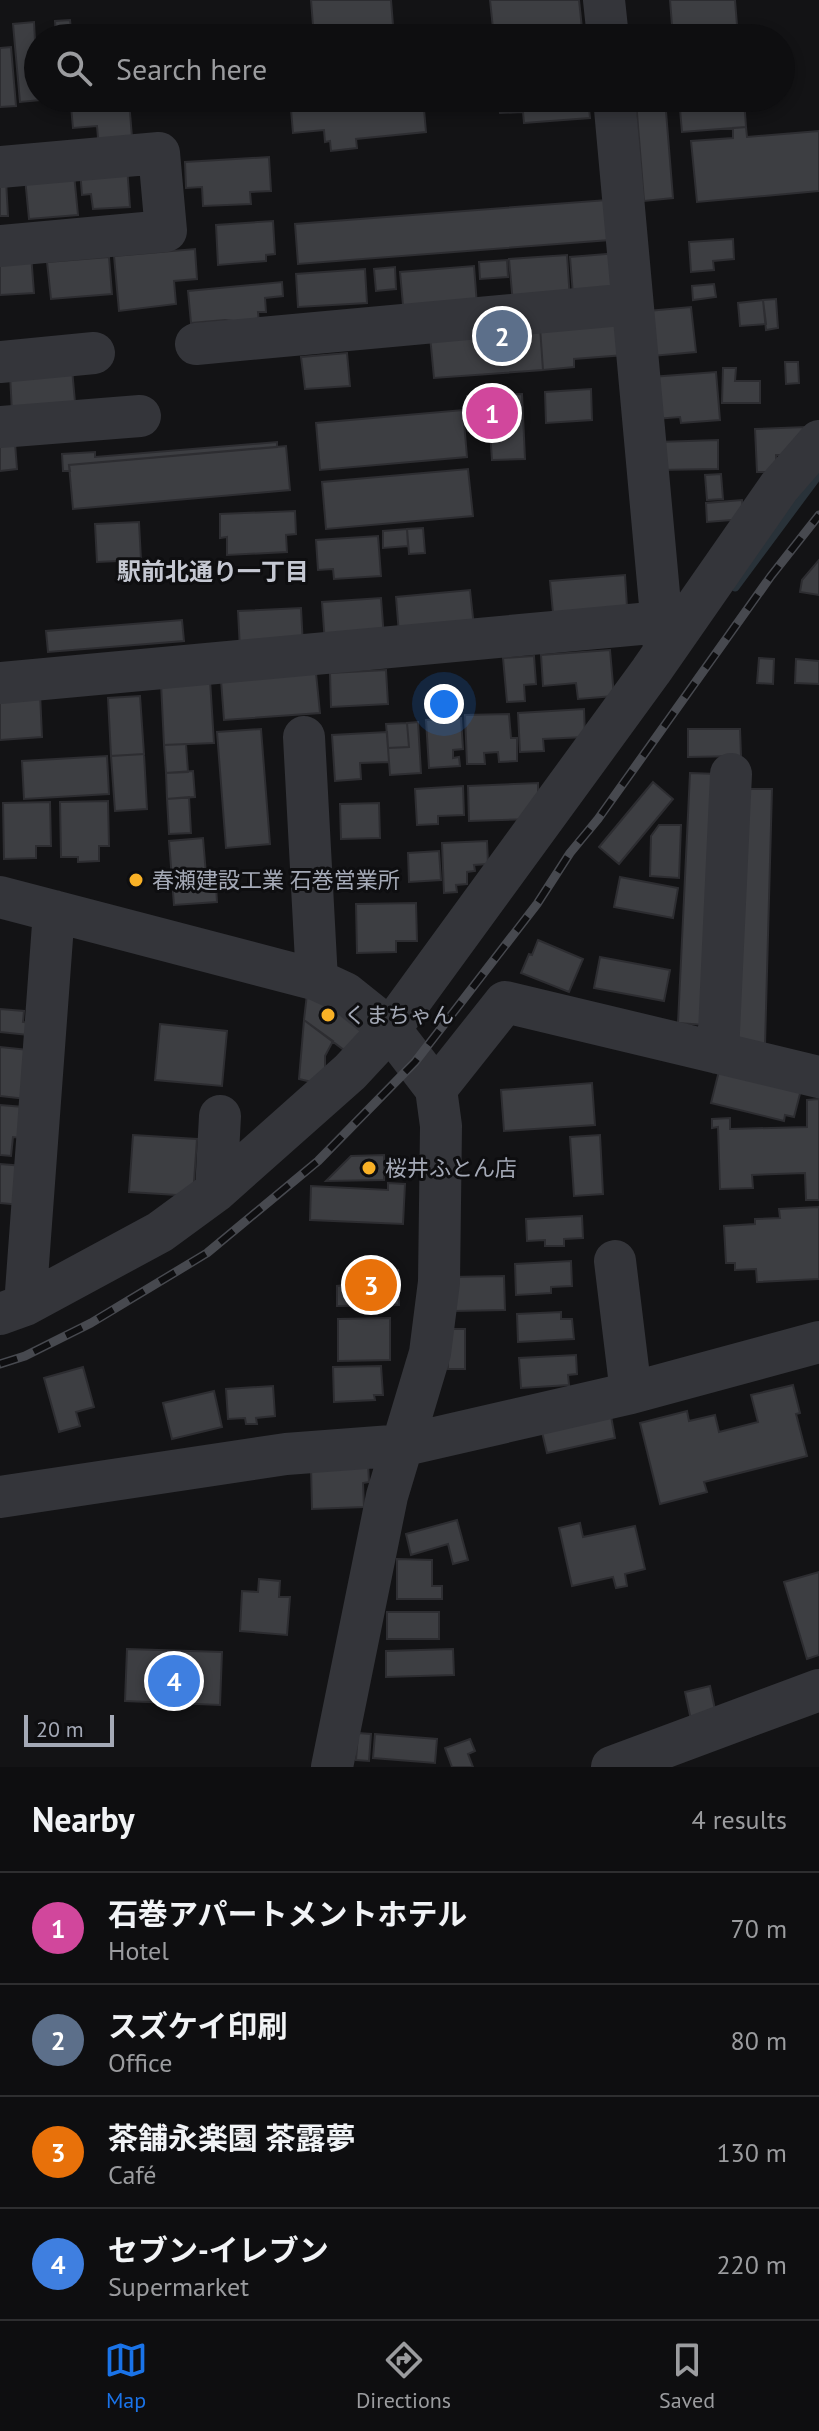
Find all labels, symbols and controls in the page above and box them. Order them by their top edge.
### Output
search box [24,24,795,112]
icon: search [52,46,96,90]
text: Search here [116,49,267,88]
pin: 2 [476,306,528,366]
pin: 1 [466,383,518,443]
district label: 駅前北通り一丁目 [117,556,309,587]
your location [424,684,464,724]
place label: 春瀬建設工業 石巻営業所 [152,866,400,894]
marker: 春瀬建設工業 石巻営業所 [127,871,145,889]
place label: くまちゃん [344,1001,454,1029]
marker: くまちゃん [319,1006,337,1024]
place label: 桜井ふとん店 [385,1154,517,1182]
marker: 桜井ふとん店 [360,1159,378,1177]
pin: 3 [345,1255,397,1315]
pin: 4 [148,1651,200,1711]
scale bar [24,1711,114,1747]
text: 20 m [36,1715,84,1743]
text: Nearby [32,1797,134,1841]
text: 4 results [692,1803,787,1836]
text: 石巻アパートメントホテル [108,1894,467,1933]
text: 1 [51,1912,65,1945]
text: 70 m [731,1912,787,1945]
text: Hotel [108,1934,169,1967]
text: スズケイ印刷 [108,2006,287,2045]
text: 2 [51,2024,65,2057]
text: 80 m [731,2024,787,2057]
text: Office [108,2046,172,2079]
text: 茶舗永楽園 茶露夢 [108,2118,356,2157]
text: 3 [51,2136,65,2169]
text: 130 m [716,2136,787,2169]
text: Café [108,2158,157,2191]
text: セブン-イレブン [108,2230,329,2269]
text: 4 [51,2248,65,2281]
text: 220 m [716,2248,787,2281]
text: Supermarket [108,2270,249,2303]
tab: Map [104,2338,148,2414]
tab: Directions [356,2338,451,2414]
tab: Saved [659,2338,715,2414]

